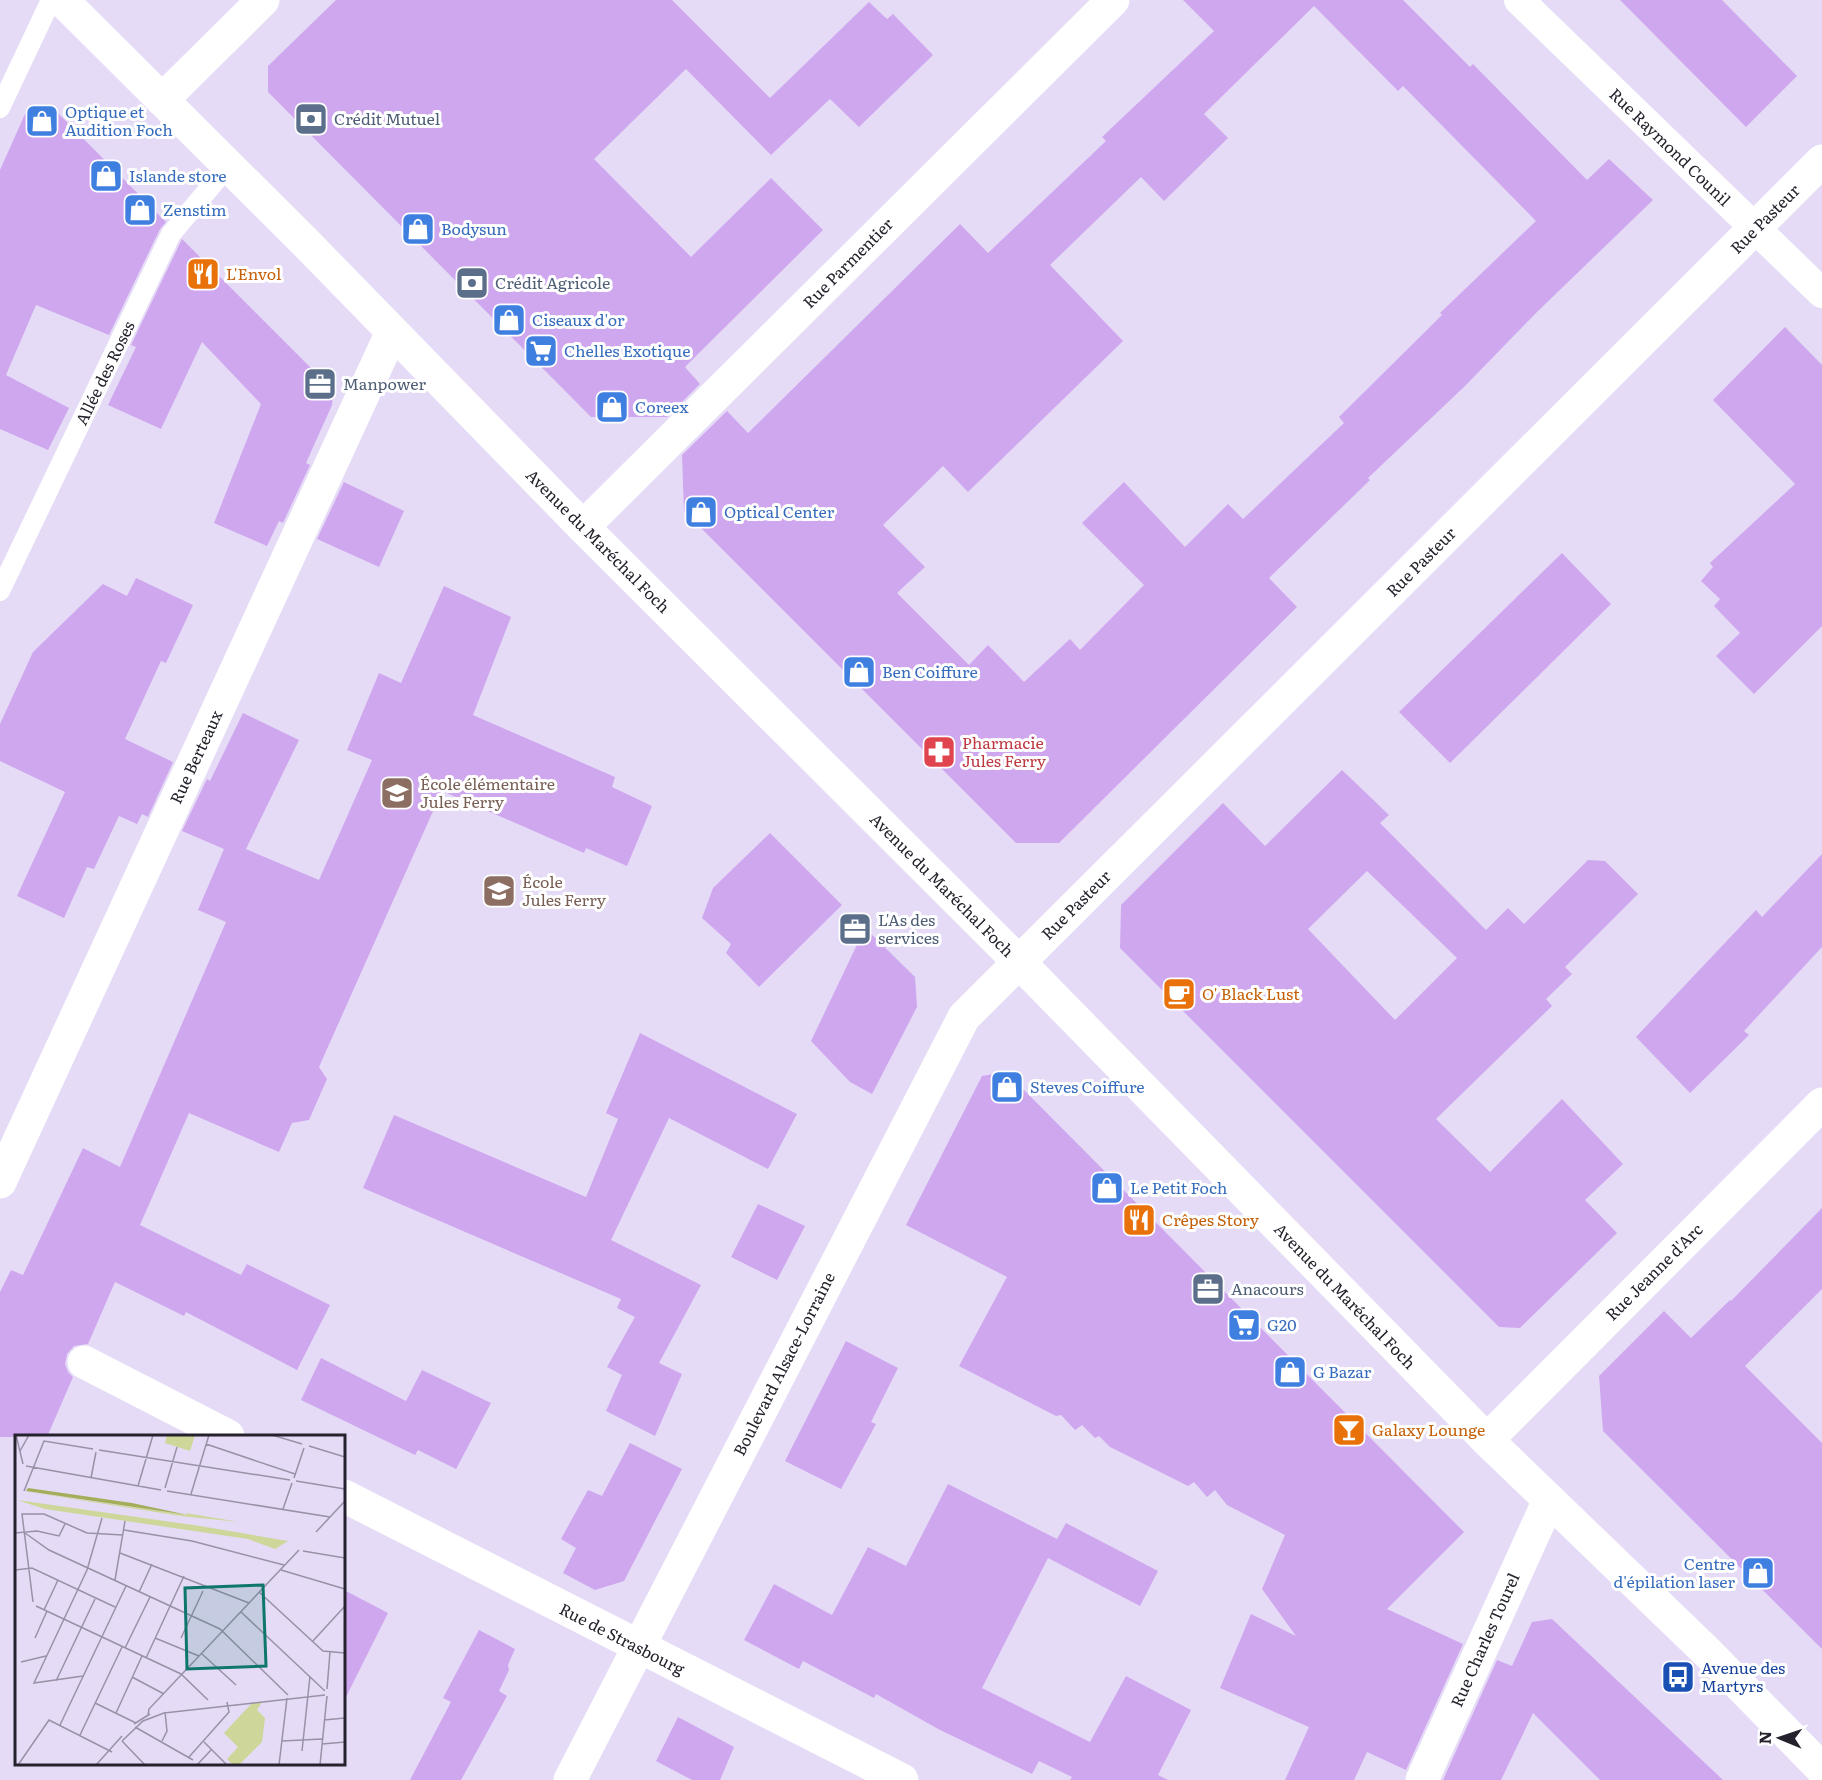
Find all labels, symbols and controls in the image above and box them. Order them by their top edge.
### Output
street label: Rue Raymond Counil [1604,82,1737,211]
place label: Optique et Audition Foch [65,99,173,141]
bank icon: Crédit Mutuel [293,101,329,137]
shop icon: Optique et Audition Foch [24,103,60,139]
place label: Crédit Mutuel [334,106,440,130]
shop icon: Islande store [88,158,124,194]
place label: Islande store [129,163,227,187]
street label: Rue Pasteur [1724,178,1805,259]
shop icon: Zenstim [122,192,158,228]
place label: Zenstim [163,197,227,221]
shop icon: Bodysun [400,211,436,247]
street label: Rue Parmentier [797,211,898,313]
place label: Bodysun [441,216,507,240]
restaurant icon: L'Envol [185,256,221,292]
place label: L'Envol [226,261,281,285]
bank icon: Crédit Agricole [454,265,490,301]
place label: Crédit Agricole [495,270,610,294]
shop icon: Ciseaux d'or [491,302,527,338]
place label: Ciseaux d'or [532,307,625,331]
street label: Allée des Roses [69,316,140,429]
supermarket icon: Chelles Exotique [523,333,559,369]
place label: Chelles Exotique [564,338,690,362]
office icon: Manpower [302,366,338,402]
place label: Manpower [343,371,426,395]
shop icon: Coreex [594,389,630,425]
place label: Coreex [635,394,689,418]
street label: Avenue du Maréchal Foch [521,463,676,618]
shop icon: Optical Center [683,494,719,530]
place label: Optical Center [724,499,835,523]
street label: Rue Pasteur [1380,521,1461,602]
shop icon: Ben Coiffure [841,654,877,690]
place label: Ben Coiffure [882,659,978,683]
street label: Rue Berteaux [163,705,228,807]
place label: Pharmacie Jules Ferry [962,730,1047,772]
pharmacy icon: Pharmacie Jules Ferry [921,734,957,770]
place label: École élémentaire Jules Ferry [420,771,555,813]
school or university icon: École élémentaire Jules Ferry [379,775,415,811]
street label: Avenue du Maréchal Foch [865,807,1020,962]
street label: Rue Pasteur [1035,864,1116,945]
place label: École Jules Ferry [522,869,607,911]
school or university icon: École Jules Ferry [481,873,517,909]
place label: L'As des services [878,907,939,949]
office icon: L'As des services [837,911,873,947]
cafe icon: O' Black Lust [1161,976,1197,1012]
place label: O' Black Lust [1202,981,1300,1005]
shop icon: Steves Coiffure [989,1069,1025,1105]
place label: Steves Coiffure [1030,1074,1145,1098]
shop icon: Le Petit Foch [1089,1170,1125,1206]
place label: Le Petit Foch [1130,1175,1228,1199]
restaurant icon: Crêpes Story [1121,1202,1157,1238]
place label: Crêpes Story [1162,1207,1260,1231]
street label: Avenue du Maréchal Foch [1269,1217,1422,1374]
street label: Rue Jeanne d'Arc [1599,1217,1707,1325]
street label: Boulevard Alsace-Lorraine [726,1267,840,1460]
office icon: Anacours [1190,1271,1226,1307]
place label: Anacours [1231,1276,1304,1300]
supermarket icon: G20 [1226,1307,1262,1343]
place label: G20 [1267,1312,1296,1336]
shop icon: G Bazar [1272,1354,1308,1390]
place label: G Bazar [1313,1359,1372,1383]
bar icon: Galaxy Lounge [1331,1412,1367,1448]
place label: Galaxy Lounge [1372,1417,1485,1441]
inset map [15,1435,345,1765]
place label: Centre d'épilation laser [1614,1551,1735,1593]
shop icon: Centre d'épilation laser [1740,1555,1776,1591]
street label: Rue Charles Tourel [1444,1569,1524,1710]
street label: Rue de Strasbourg [556,1596,689,1680]
place label: Avenue des Martyrs [1701,1655,1785,1697]
bus stop icon: Avenue des Martyrs [1660,1659,1696,1695]
north arrow [1750,1708,1810,1768]
text: N [1752,1730,1776,1745]

